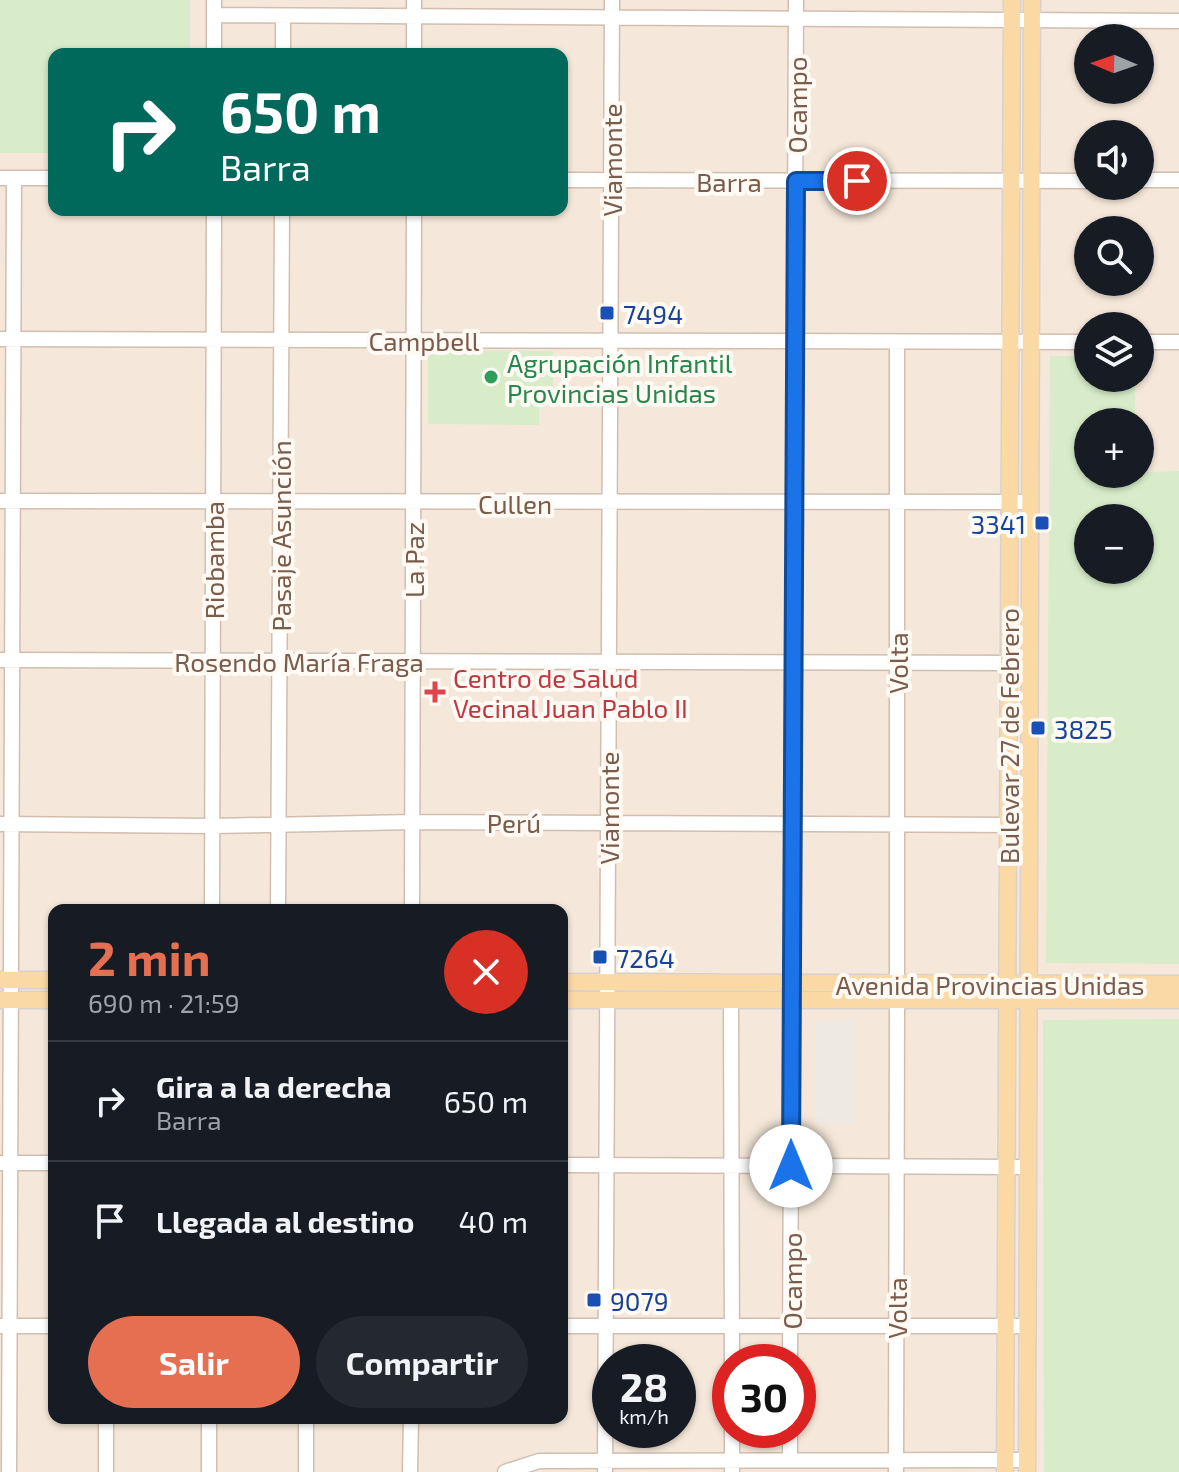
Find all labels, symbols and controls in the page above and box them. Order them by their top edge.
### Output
north arrow [1074,24,1154,104]
map controls [1074,24,1154,584]
street label: Ocampo [781,57,812,153]
text: 650 m [220,77,381,144]
icon: right [88,80,192,184]
street label: Viamonte [596,103,627,217]
button: sound [1074,120,1154,200]
text: Barra [220,145,311,188]
pin [823,147,891,215]
icon: arrive [835,159,879,203]
street label: Barra [696,166,762,197]
button: search [1074,216,1154,296]
place label: 7494 [623,298,683,329]
marker: 7494 [598,304,616,322]
button: layers [1074,312,1154,392]
street label: Campbell [368,325,480,356]
place label: Agrupación Infantil Provincias Unidas [507,347,733,408]
marker: Agrupación Infantil Provincias Unidas [482,368,500,386]
button: + [1074,408,1154,488]
street label: Pasaje Asunción [265,441,296,631]
street label: Cullen [478,488,552,519]
street label: Riobamba [198,501,229,619]
button: − [1074,504,1154,584]
place label: 3341 [971,508,1026,539]
marker: 3341 [1033,514,1051,532]
street label: La Paz [398,522,429,598]
street label: Bulevar 27 de Febrero [993,608,1024,864]
street label: Volta [882,632,913,694]
street label: Rosendo María Fraga [174,646,424,677]
place label: Centro de Salud Vecinal Juan Pablo II [453,662,688,723]
marker: Centro de Salud Vecinal Juan Pablo II [424,681,446,703]
place label: 3825 [1054,713,1113,744]
marker: 3825 [1029,719,1047,737]
street label: Viamonte [593,751,624,865]
street label: Perú [487,807,541,838]
text: 2 min [88,928,211,986]
button: close [444,930,528,1014]
place label: 7264 [616,942,675,973]
marker: 7264 [591,948,609,966]
street label: Avenida Provincias Unidas [836,969,1144,1000]
text: 690 m · 21:59 [88,987,240,1018]
text: Gira a la derecha [156,1068,392,1104]
icon: right [88,1079,132,1123]
text: 650 m [444,1083,528,1119]
text: Barra [156,1104,222,1135]
position arrow [749,1124,833,1208]
icon: arrive [88,1199,132,1243]
text: Llegada al destino [156,1203,415,1239]
text: 40 m [458,1203,528,1239]
street label: Ocampo [776,1233,807,1329]
street label: Volta [881,1277,912,1339]
place label: 9079 [610,1285,669,1316]
marker: 9079 [585,1291,603,1309]
button: Salir [88,1316,300,1408]
button: Compartir [316,1316,528,1408]
speed limit sign: 30 [712,1344,816,1448]
text: 28 [620,1362,668,1410]
text: km/h [619,1404,669,1428]

